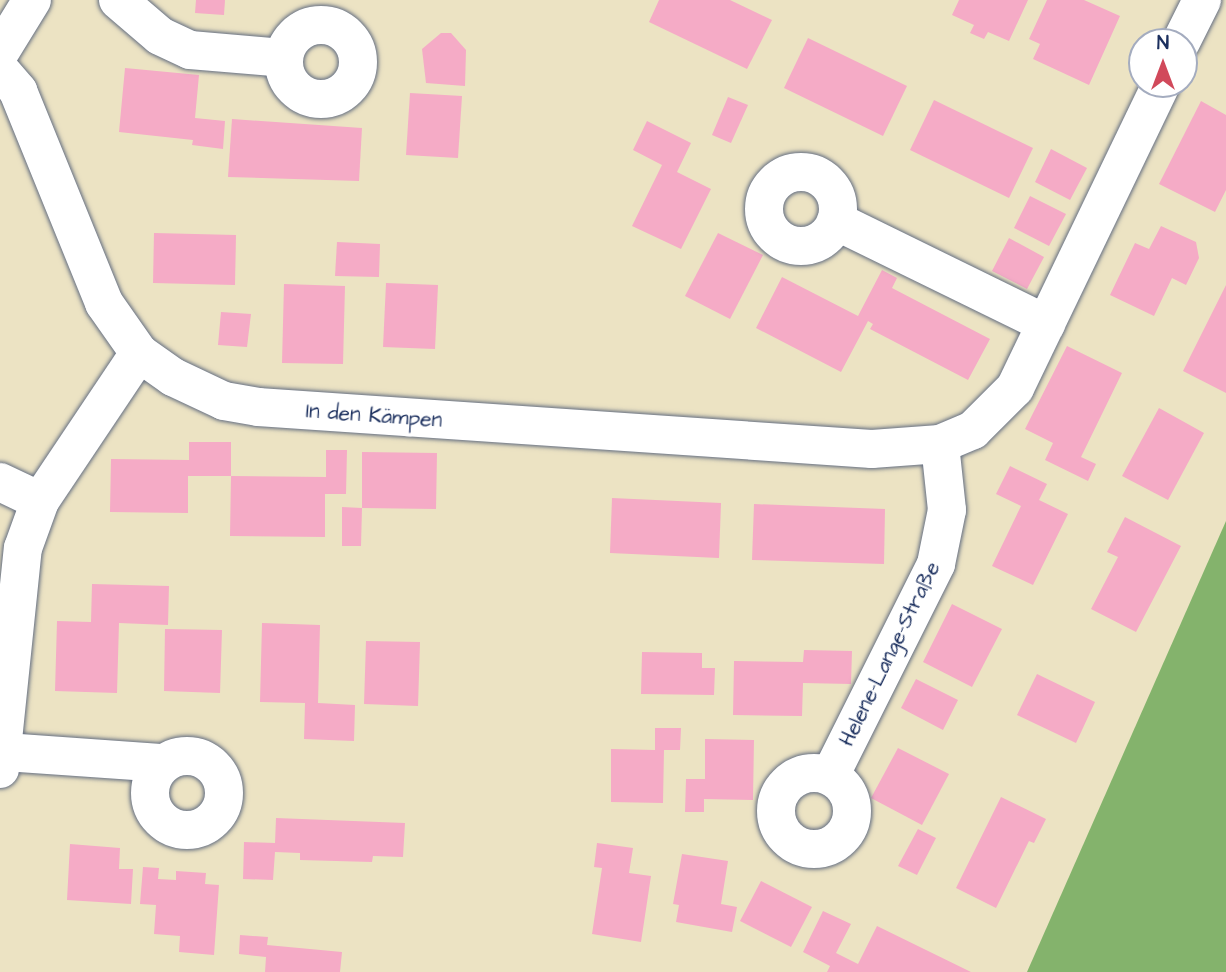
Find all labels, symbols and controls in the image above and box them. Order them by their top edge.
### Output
north arrow [1128,28,1198,98]
text: N [1157,30,1169,57]
street label: In den Kämpen [305,399,443,433]
street label: Helene-Lange-Straße [834,558,946,750]

